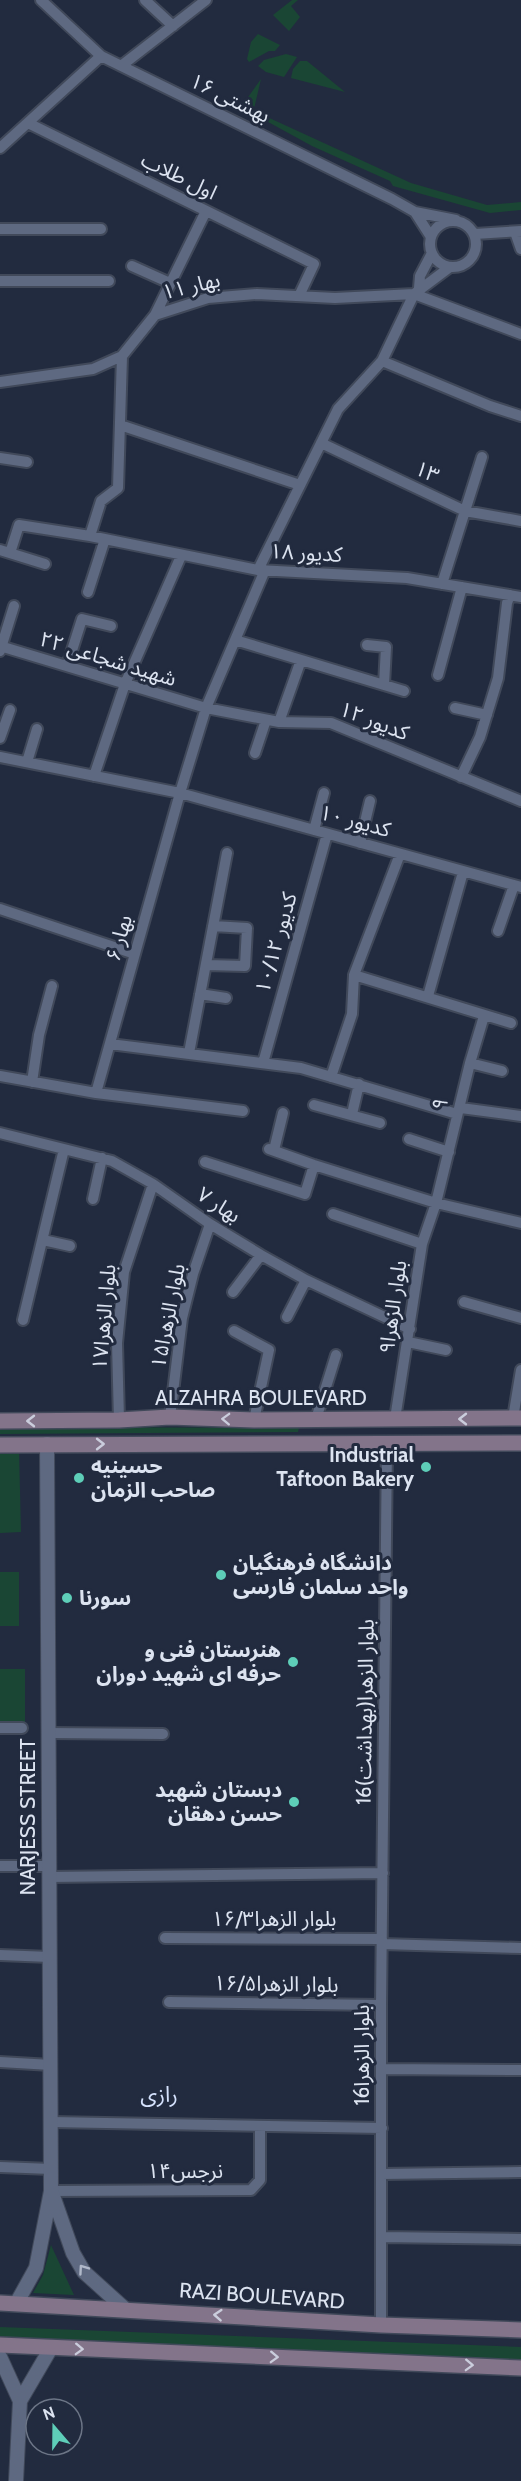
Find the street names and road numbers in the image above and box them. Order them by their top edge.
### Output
street label: ۱۶ بهشتی [186,67,274,128]
street label: اول طلاب [137,146,221,205]
street label: بهار ۱۱ [159,267,222,304]
street label: ۱۳ [411,455,443,488]
street label: کدیور ۱۸ [269,538,343,567]
street label: شهید شجاعی ۲۲ [37,626,179,691]
street label: کدیور ۱۲ [336,696,413,745]
street label: کدیور ۱۰ [317,799,394,842]
street label: کدیور ۱۰/۱۲ [249,889,302,996]
street label: بهار ۶ [100,912,137,964]
street label: ۹ [426,1095,453,1113]
street label: بهار ۷ [193,1181,246,1228]
street label: بلوار الزهرا۹ [374,1259,411,1355]
street label: بلوار الزهرا۱۵ [145,1261,190,1370]
street label: بلوار الزهرا۱۷ [86,1263,121,1371]
street label: ALZAHRA BOULEVARD [155,1385,367,1410]
street label: 16بلوار الزهرا(بهداشت) [350,1619,379,1805]
street label: NARJESS STREET [15,1738,40,1896]
street label: بلوار الزهرا۱۶/۳ [212,1906,336,1931]
street label: بلوار الزهرا۱۶/۵ [213,1970,339,1997]
street label: 16بلوار الزهرا [349,2005,374,2105]
street label: نرجس۱۴ [147,2158,223,2183]
street label: RAZI BOULEVARD [178,2277,346,2314]

